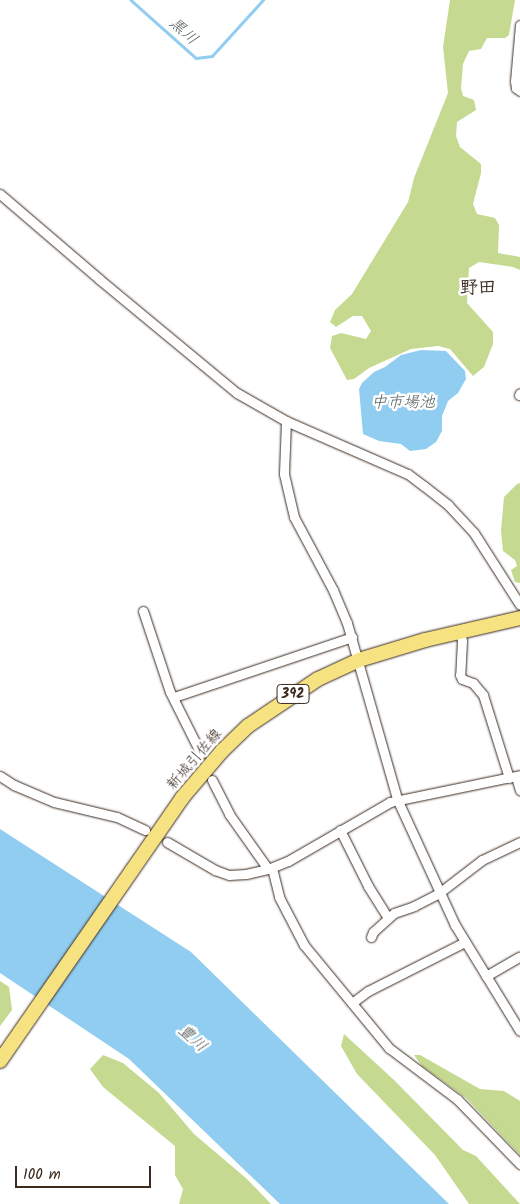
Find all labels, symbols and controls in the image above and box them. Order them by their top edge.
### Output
water label: 黒川 [165,14,201,50]
district label: 野田 [460,278,496,300]
water label: 中市場池 [371,393,435,413]
road number: 392 [276,682,310,706]
street label: 新城引佐線 [164,726,226,794]
water label: 豊川 [174,1021,210,1057]
scale bar [18,1156,154,1188]
text: 100 m [23,1163,61,1187]

